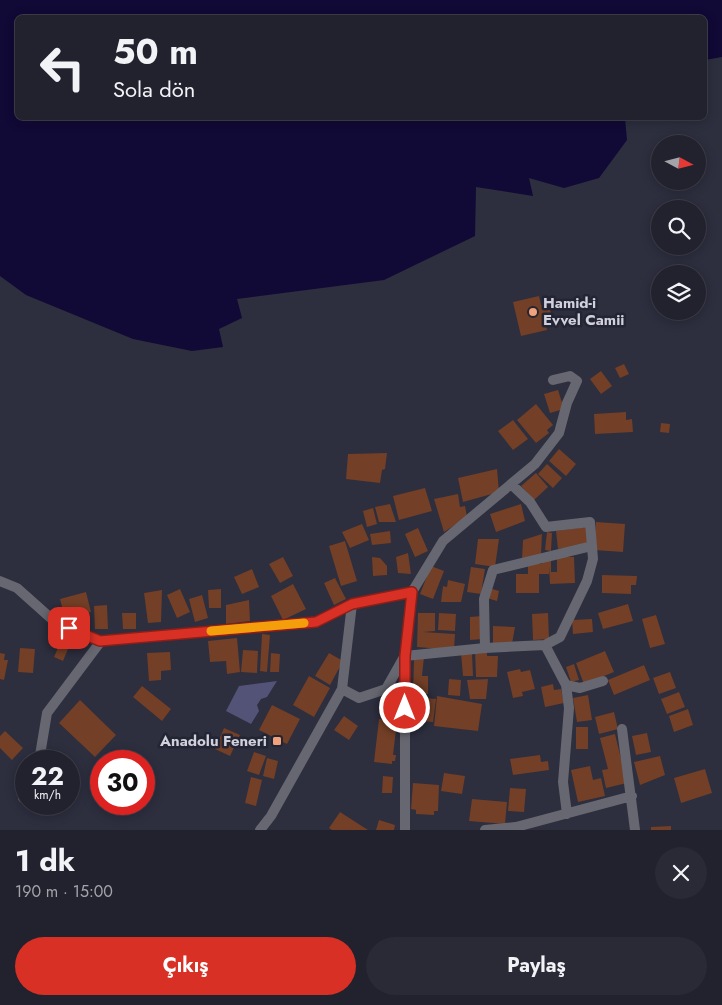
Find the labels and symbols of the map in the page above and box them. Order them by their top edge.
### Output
north arrow [651,135,706,190]
place label: Hamid-i Evvel Camii [543,292,624,331]
marker: Hamid-i Evvel Camii [527,306,539,318]
pin [48,607,90,649]
position arrow [378,681,430,733]
place label: Anadolu Feneri [159,730,267,752]
marker: Anadolu Feneri [271,735,283,747]
speed limit sign: 30 [90,750,155,815]

